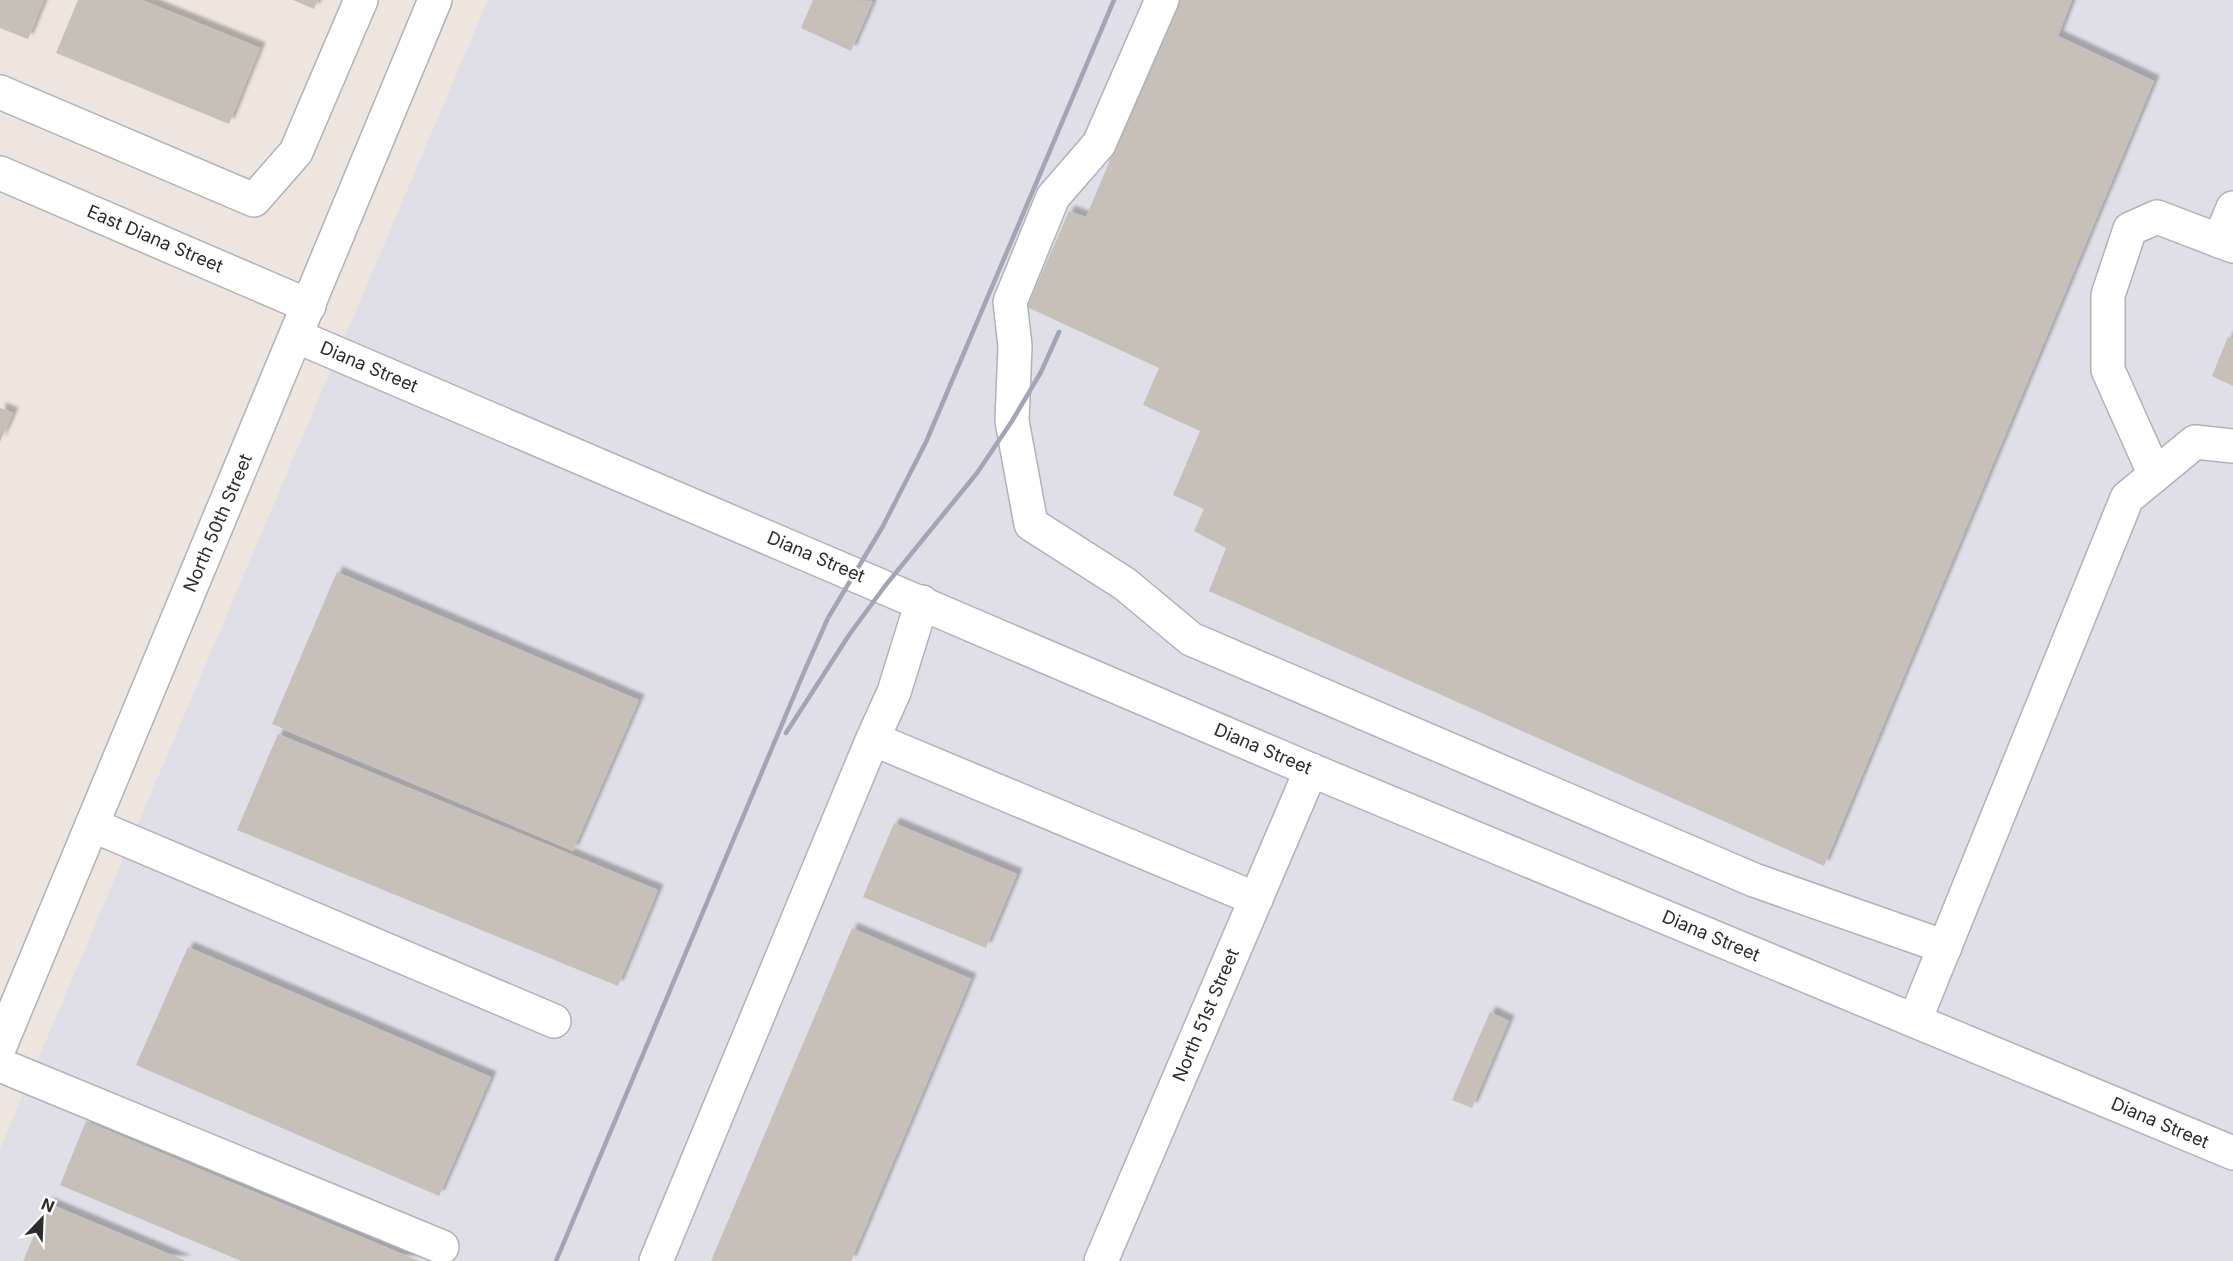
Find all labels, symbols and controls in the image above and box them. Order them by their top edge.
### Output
street label: East Diana Street [84,200,226,277]
street label: Diana Street [317,337,421,397]
street label: North 50th Street [179,451,256,595]
street label: Diana Street [764,527,868,587]
street label: Diana Street [1211,719,1315,779]
street label: Diana Street [1659,906,1763,966]
street label: North 51st Street [1168,945,1243,1085]
street label: Diana Street [2108,1093,2212,1153]
north arrow [12,1189,72,1249]
text: N [38,1194,57,1217]

